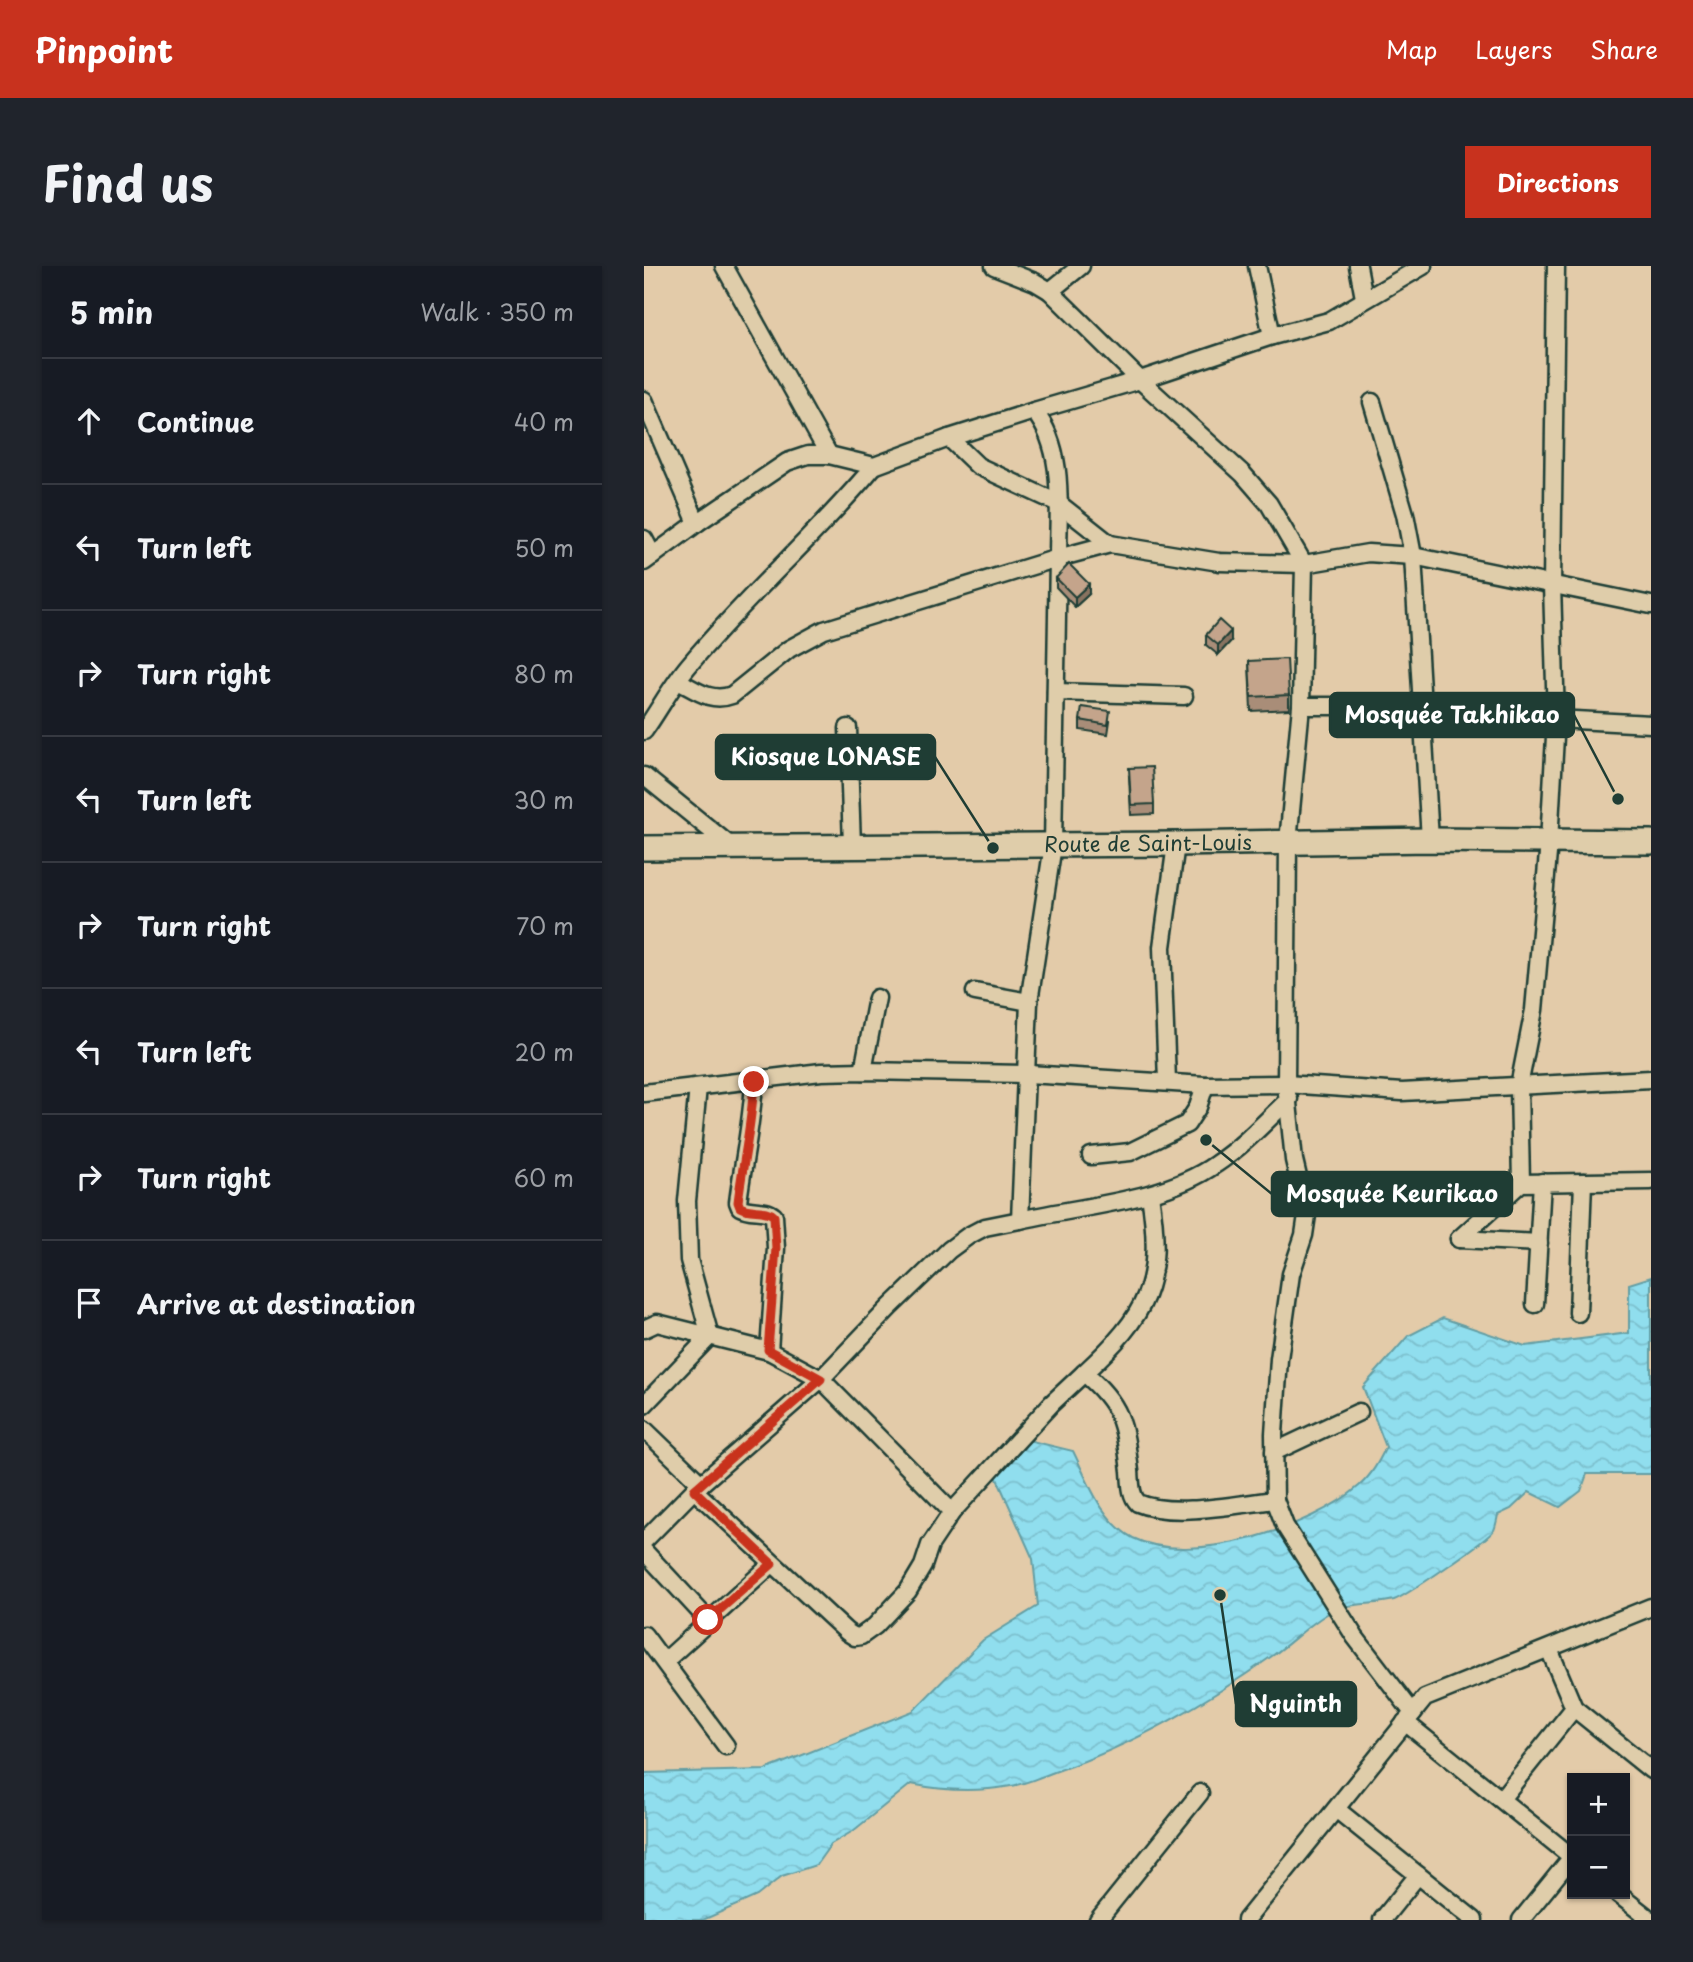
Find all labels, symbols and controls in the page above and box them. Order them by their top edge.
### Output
text: Pinpoint [35,24,173,74]
text: Map [1386,31,1437,67]
text: Layers [1475,31,1552,67]
text: Share [1590,31,1658,67]
text: Find us [42,145,213,219]
button: Directions [1465,146,1651,218]
text: 5 min [70,289,153,334]
text: Walk · 350 m [421,294,574,329]
icon: ahead [70,402,108,440]
text: Continue [137,402,254,441]
text: 40 m [514,404,574,439]
icon: left [70,528,108,566]
text: Turn left [137,528,252,567]
text: 50 m [514,530,574,565]
icon: right [70,654,108,692]
text: Turn right [137,654,271,693]
text: 80 m [514,656,574,691]
callout: Mosquée Takhikao [1330,693,1574,737]
text: Mosquée Takhikao [1344,696,1560,731]
callout: Kiosque LONASE [716,735,935,779]
text: Kiosque LONASE [731,738,921,773]
icon: left [70,780,108,818]
text: Turn left [137,780,252,819]
text: 30 m [513,782,574,817]
street label: Route de Saint-Louis [1044,825,1252,859]
icon: right [70,906,108,944]
text: Turn right [137,906,271,945]
text: 70 m [516,908,574,943]
icon: left [70,1032,108,1070]
text: Turn left [137,1032,252,1071]
text: 20 m [515,1034,574,1069]
route end [738,1066,769,1097]
icon: right [70,1158,108,1196]
text: Turn right [137,1158,271,1197]
text: 60 m [514,1160,574,1195]
callout: Mosquée Keurikao [1272,1172,1512,1216]
text: Mosquée Keurikao [1286,1175,1498,1210]
icon: arrive [70,1284,108,1322]
text: Arrive at destination [137,1284,416,1323]
route start [692,1604,723,1635]
callout: Nguinth [1236,1682,1356,1726]
text: Nguinth [1250,1685,1342,1720]
map controls [1567,1773,1630,1899]
button: + [1567,1773,1630,1836]
button: − [1567,1836,1630,1899]

